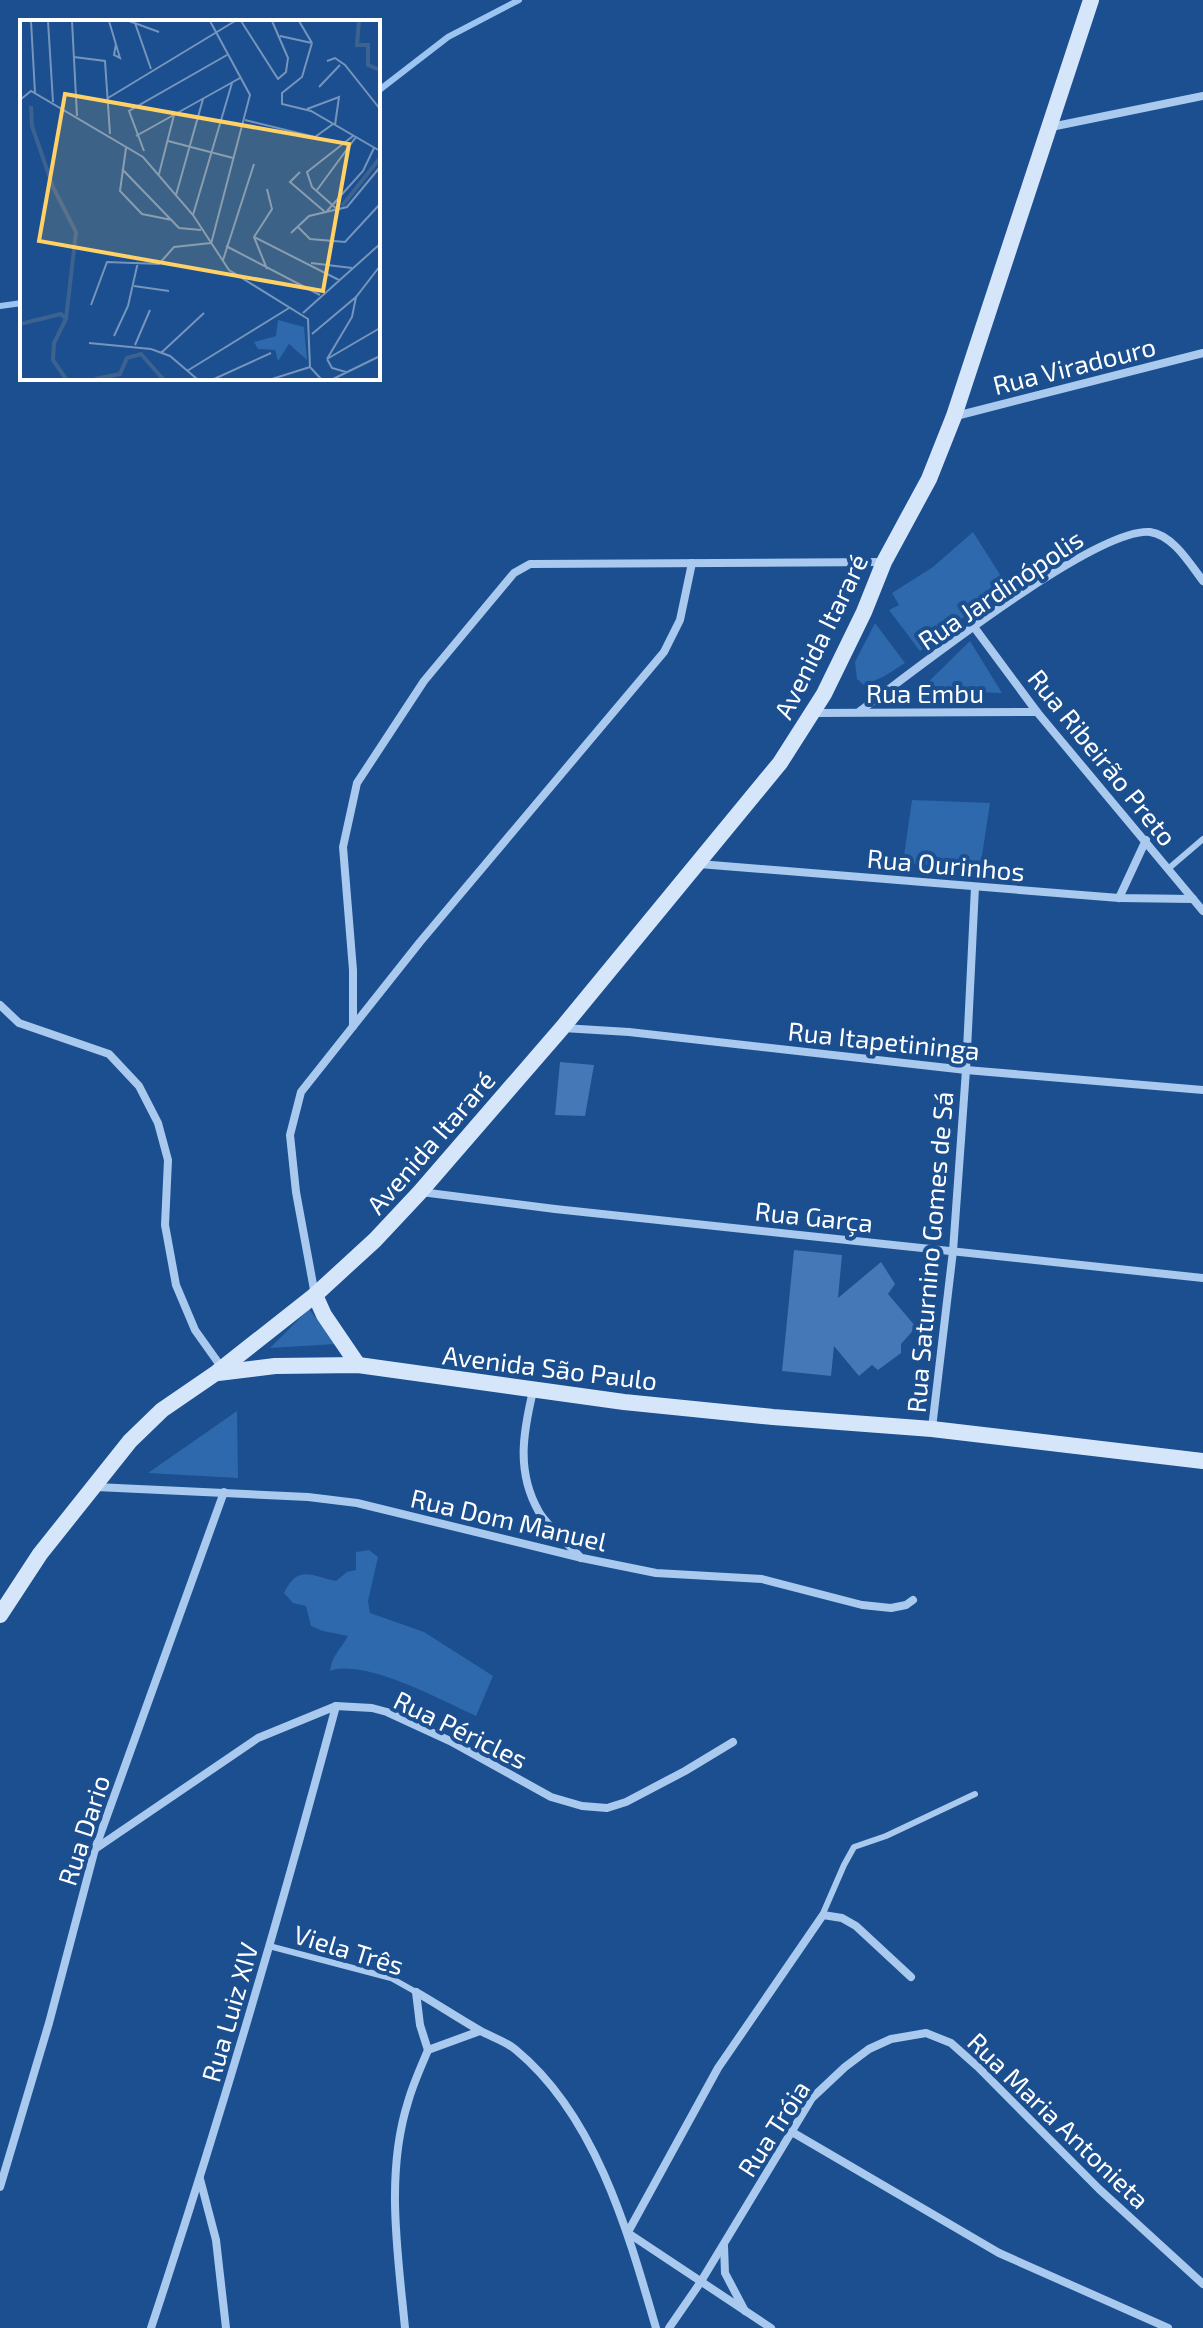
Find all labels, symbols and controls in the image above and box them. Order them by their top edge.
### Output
inset map [20,20,380,380]
street label: Rua Viradouro [989,330,1159,400]
street label: Rua Jardinópolis [912,522,1088,656]
street label: Avenida Itararé [767,549,873,723]
street label: Rua Ribeirão Preto [1022,663,1184,851]
street label: Rua Embu [866,677,984,708]
street label: Rua Ourinhos [866,842,1026,886]
street label: Rua Itapetininga [787,1015,981,1065]
street label: Avenida Itararé [359,1064,501,1220]
street label: Rua Saturnino Gomes de Sá [900,1090,958,1414]
street label: Rua Garça [753,1194,875,1240]
street label: Avenida São Paulo [441,1338,659,1396]
street label: Rua Dom Manuel [408,1481,610,1557]
street label: Rua Péricles [389,1683,533,1775]
street label: Rua Dario [51,1771,115,1889]
street label: Viela Três [290,1918,408,1980]
street label: Rua Luiz XIV [194,1939,264,2085]
street label: Rua Maria Antonieta [962,2025,1156,2215]
street label: Rua Tróia [730,2074,816,2182]

